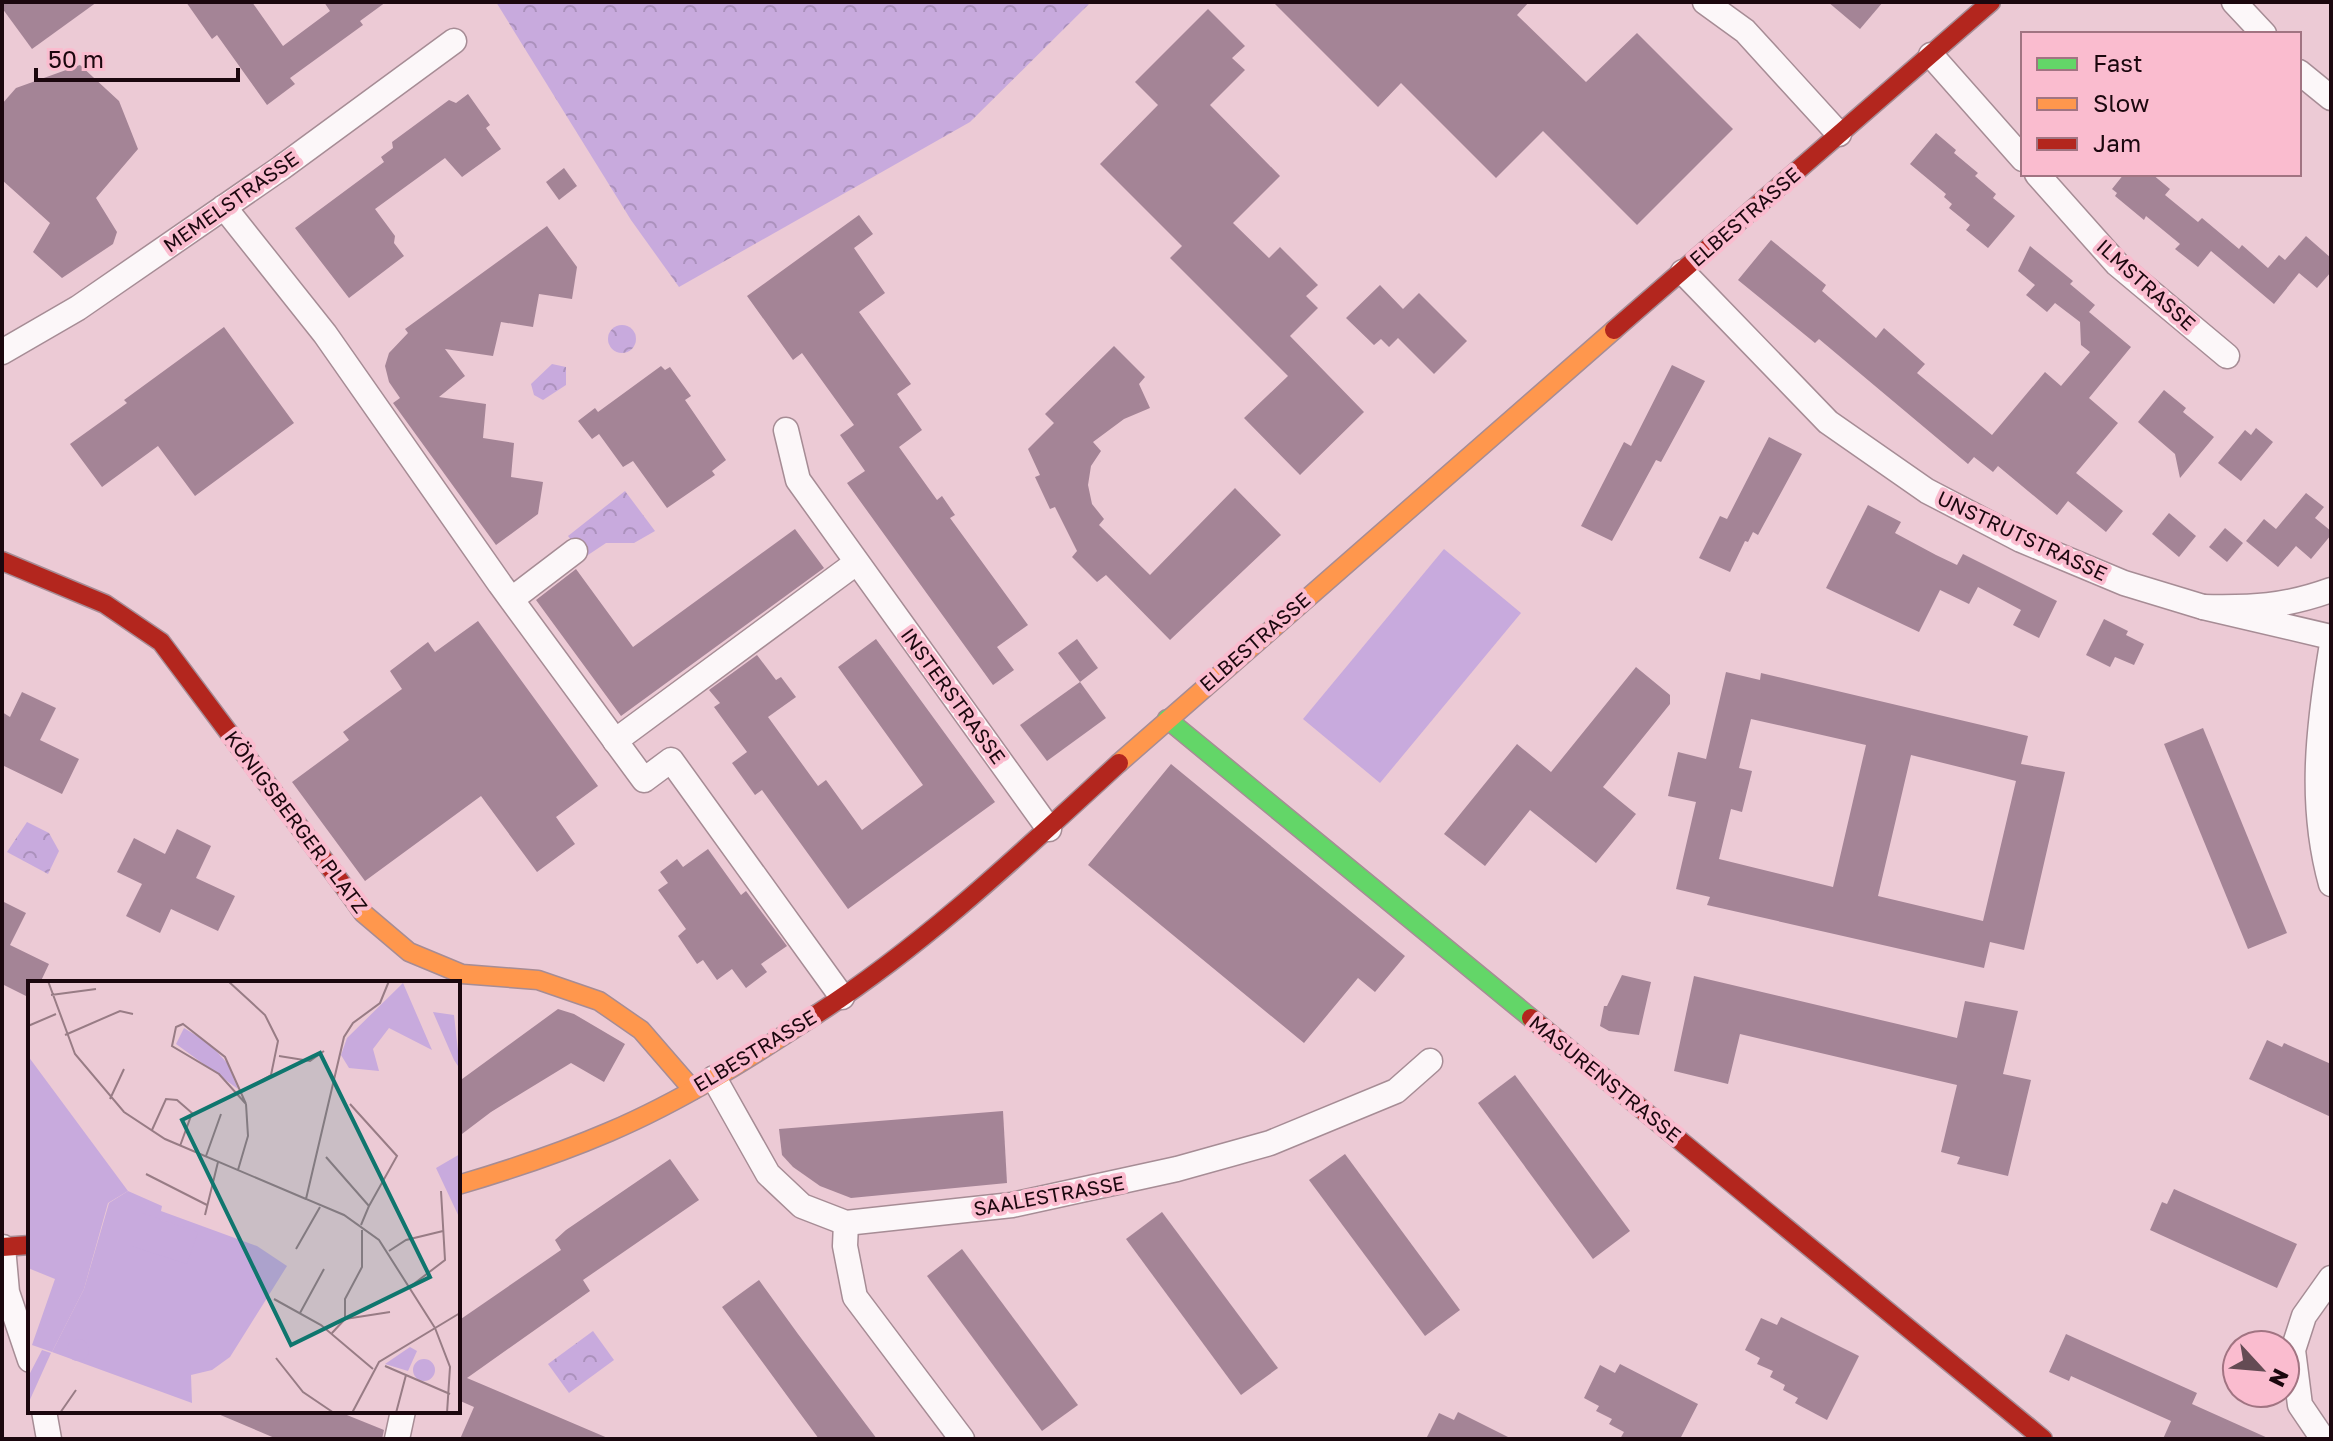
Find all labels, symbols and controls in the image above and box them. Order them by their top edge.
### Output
scale bar [36,32,238,82]
legend [2021,32,2301,176]
text: 50 m [48,44,104,73]
text: Fast [2093,48,2143,77]
text: Slow [2093,88,2149,117]
text: Jam [2093,128,2141,157]
street label: MEMELSTRASSE [158,146,303,257]
street label: ELBESTRASSE [1684,162,1805,271]
street label: ILMSTRASSE [2092,234,2201,335]
street label: UNSTRUTSTRASSE [1934,485,2111,585]
street label: ELBESTRASSE [1194,587,1315,696]
street label: INSTERSTRASSE [897,623,1011,768]
street label: KÖNIGSBERGER PLATZ [220,726,373,917]
inset map [28,981,460,1413]
street label: ELBESTRASSE [689,1004,820,1096]
street label: MASURENSTRASSE [1525,1010,1686,1147]
street label: SAALESTRASSE [971,1170,1126,1220]
north arrow [2221,1329,2301,1409]
text: N [2264,1365,2295,1391]

